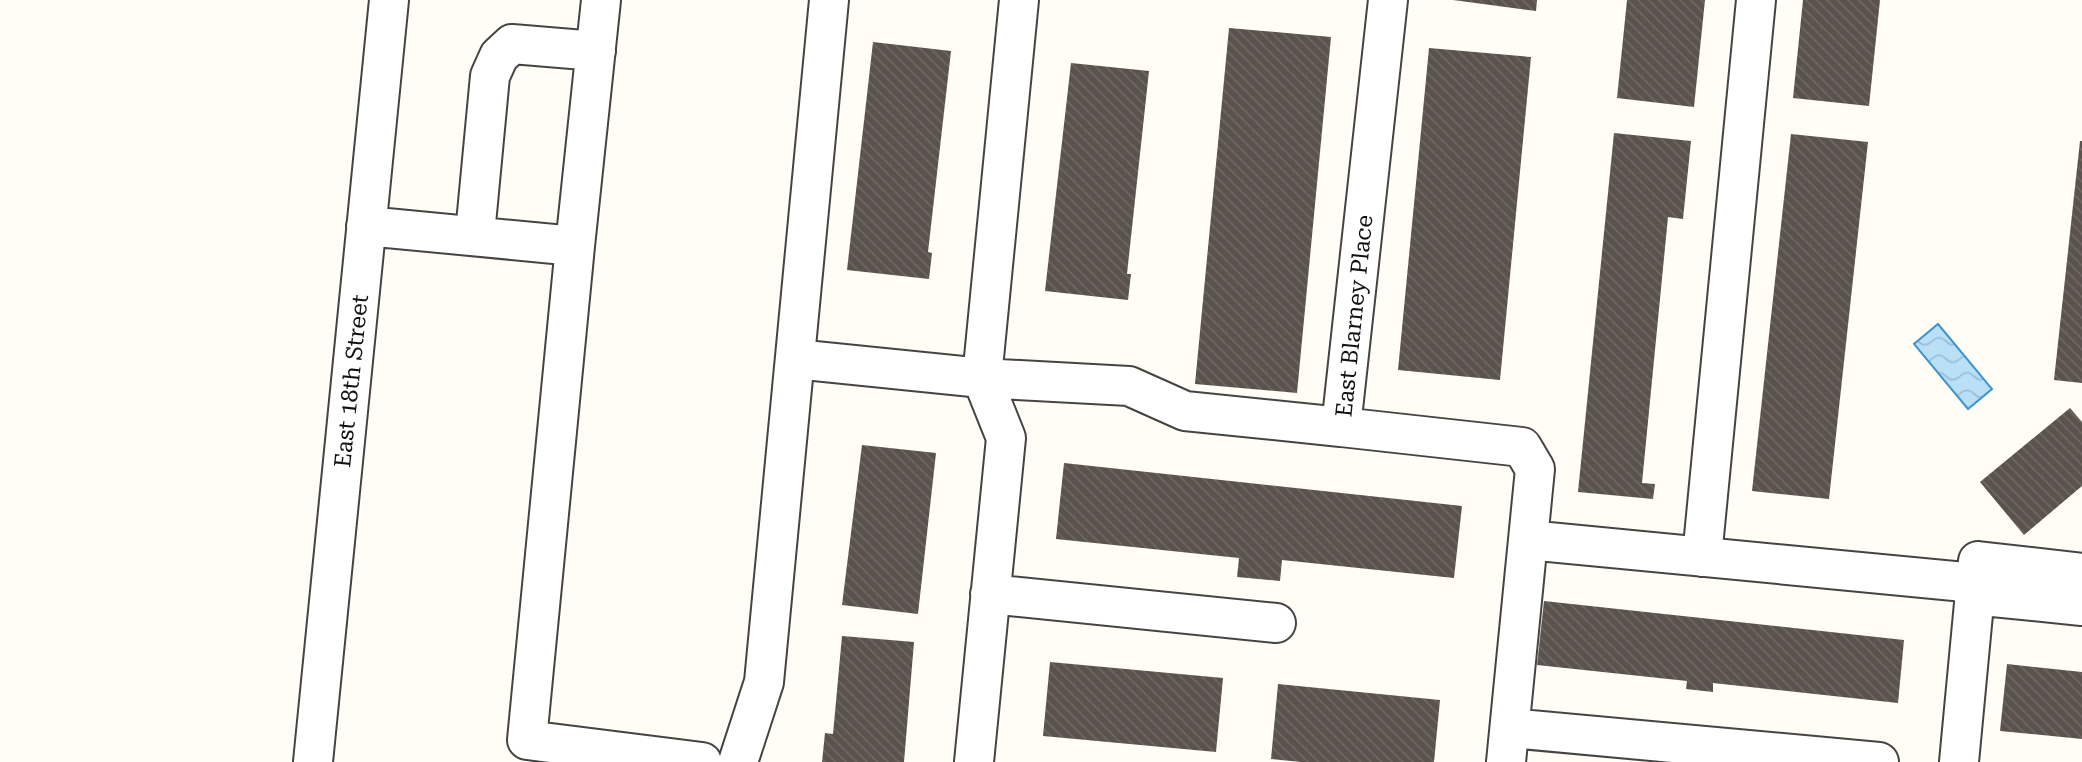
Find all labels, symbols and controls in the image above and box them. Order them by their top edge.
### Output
street label: East Blarney Place [1330,214,1379,418]
street label: East 18th Street [329,293,374,469]

